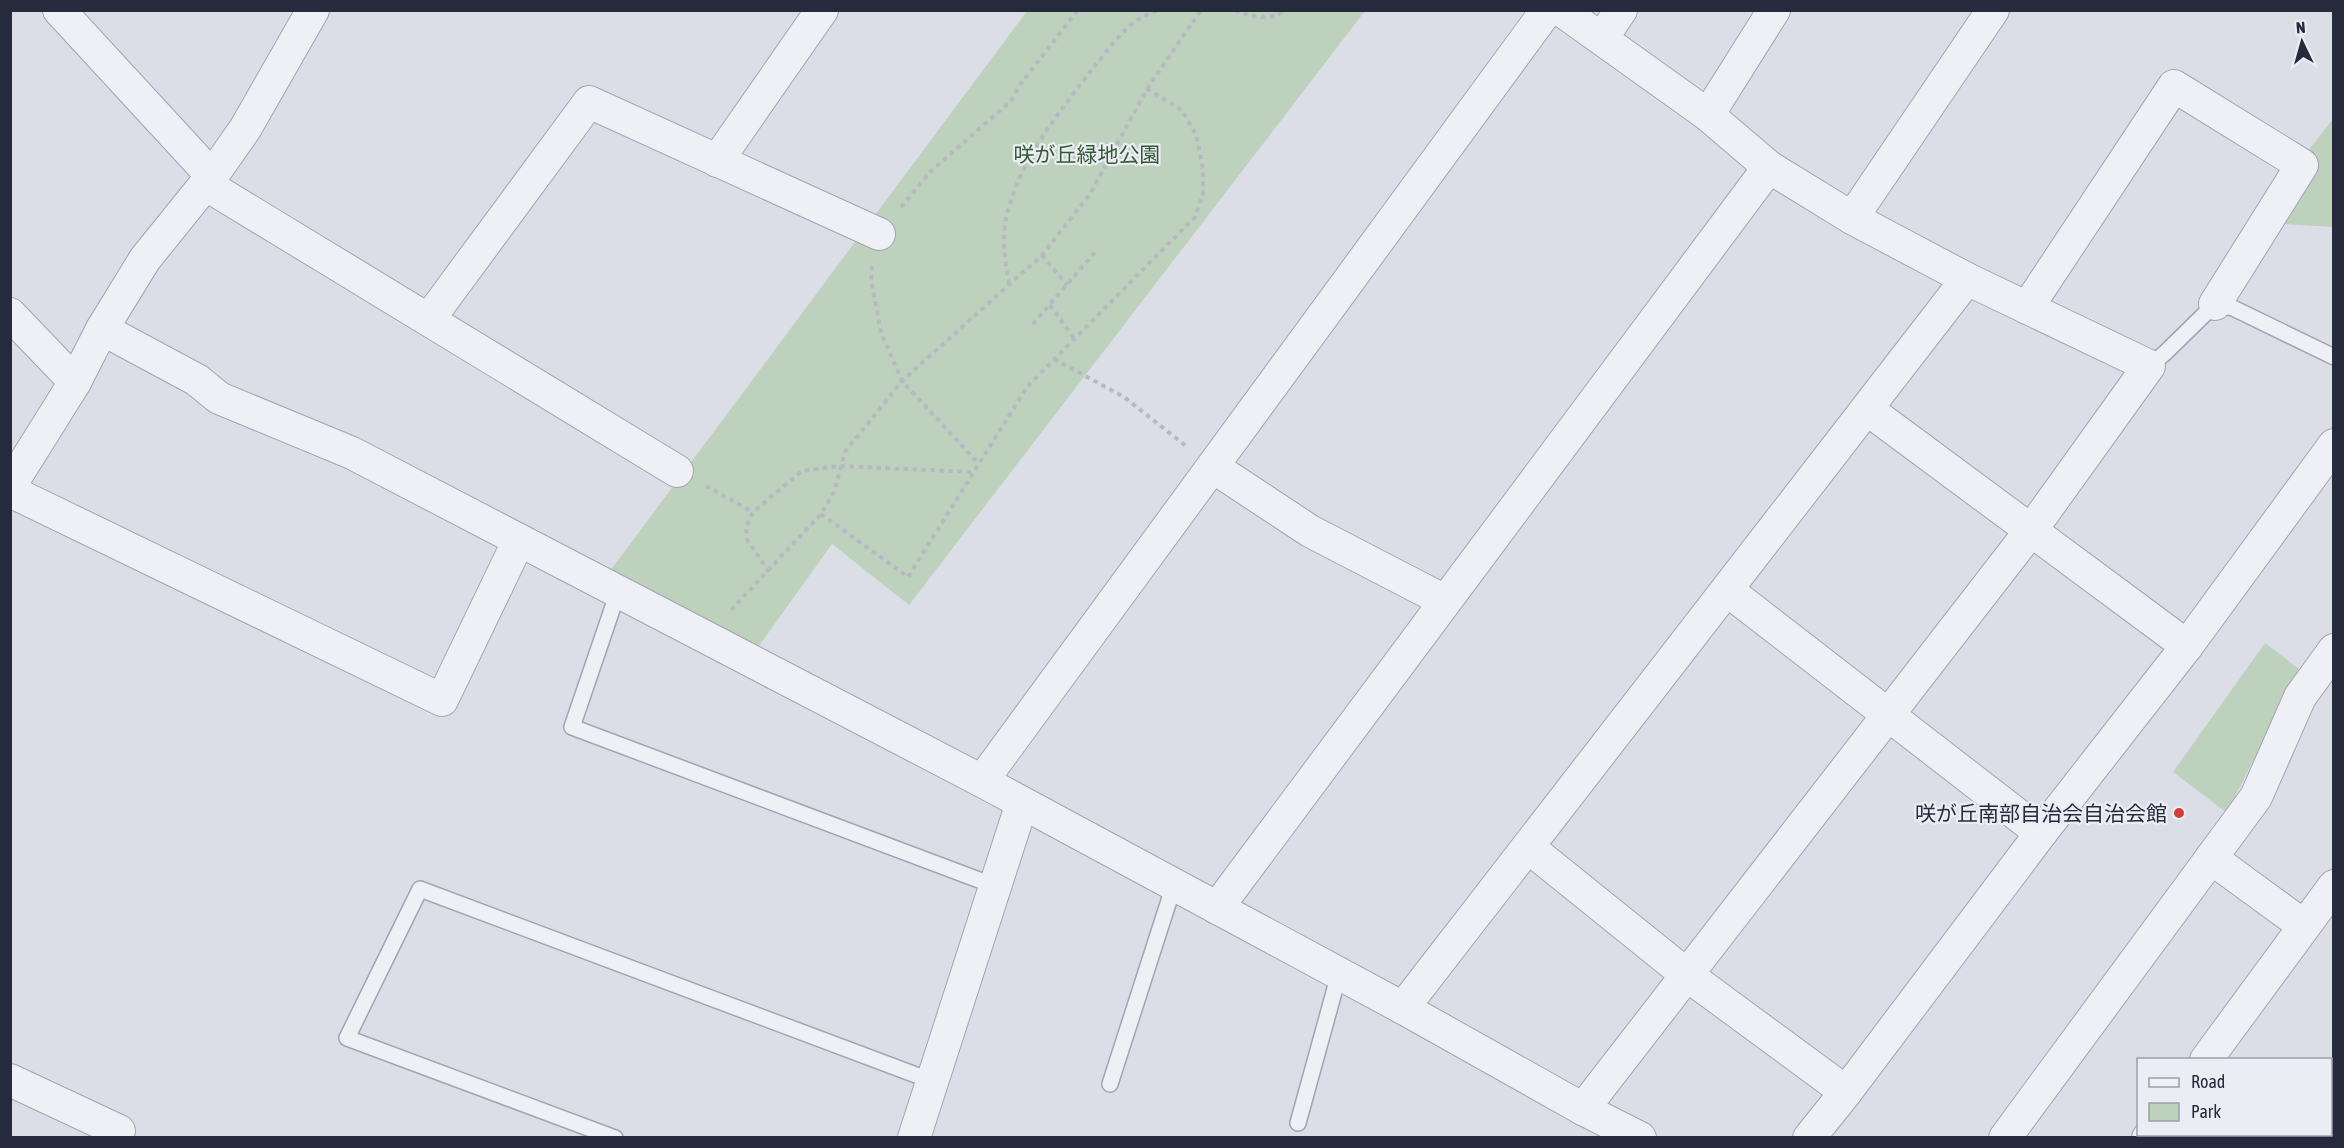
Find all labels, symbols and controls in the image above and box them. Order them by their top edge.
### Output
north arrow [2272,12,2332,72]
text: N [2295,18,2306,36]
park label: 咲が丘緑地公園 [1014,142,1161,166]
place label: 咲が丘南部自治会自治会館 [1915,801,2167,825]
marker: 咲が丘南部自治会自治会館 [2172,806,2186,820]
legend [2137,1058,2332,1136]
text: Road [2191,1071,2225,1092]
text: Park [2191,1101,2221,1122]

